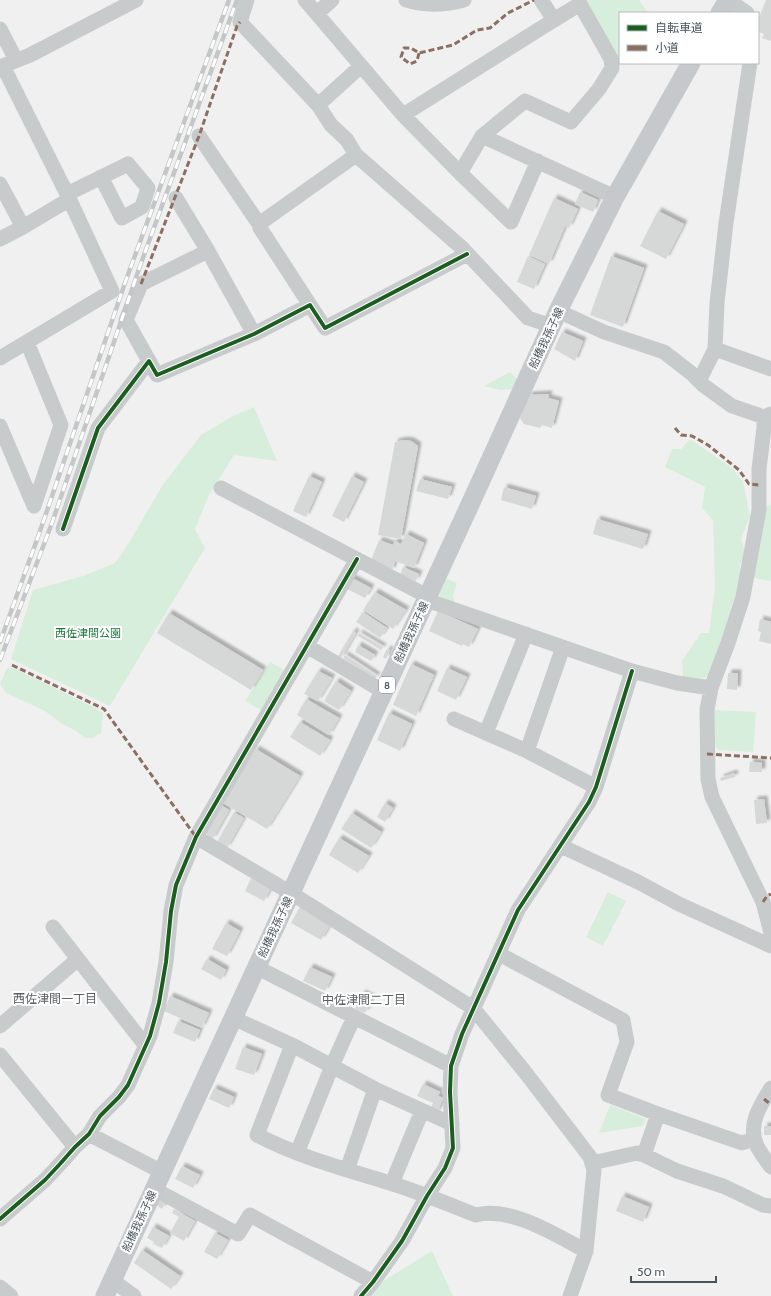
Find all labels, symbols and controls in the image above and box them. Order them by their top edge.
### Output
legend [619,12,759,64]
text: 自転車道 [655,20,703,35]
text: 小道 [655,40,679,55]
street label: 船橋我孫子線 [526,305,566,371]
street label: 船橋我孫子線 [391,599,431,665]
park label: 西佐津間公園 [55,626,121,640]
road number: 8 [379,677,395,693]
street label: 船橋我孫子線 [255,894,295,960]
district label: 西佐津間一丁目 [13,991,97,1006]
district label: 中佐津間二丁目 [322,992,406,1007]
street label: 船橋我孫子線 [119,1188,159,1254]
scale bar [631,1258,716,1284]
text: 50 m [637,1264,665,1279]

